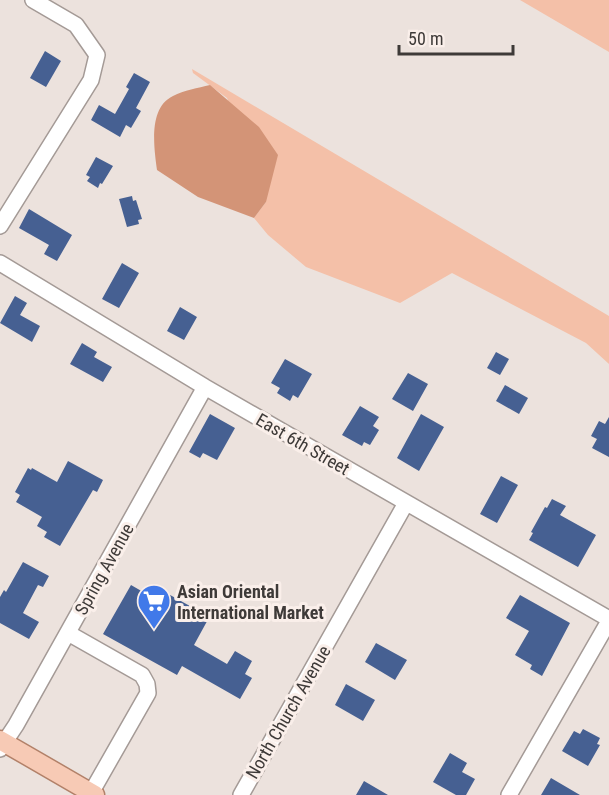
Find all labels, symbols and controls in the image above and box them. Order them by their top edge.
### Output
scale bar [399,18,513,56]
text: 50 m [408,28,443,49]
street label: East 6th Street [253,409,353,479]
street label: Spring Avenue [70,520,138,618]
place label: Asian Oriental International Market [177,581,324,623]
supermarket icon: Asian Oriental International Market [136,583,172,630]
street label: North Church Avenue [241,642,335,782]

